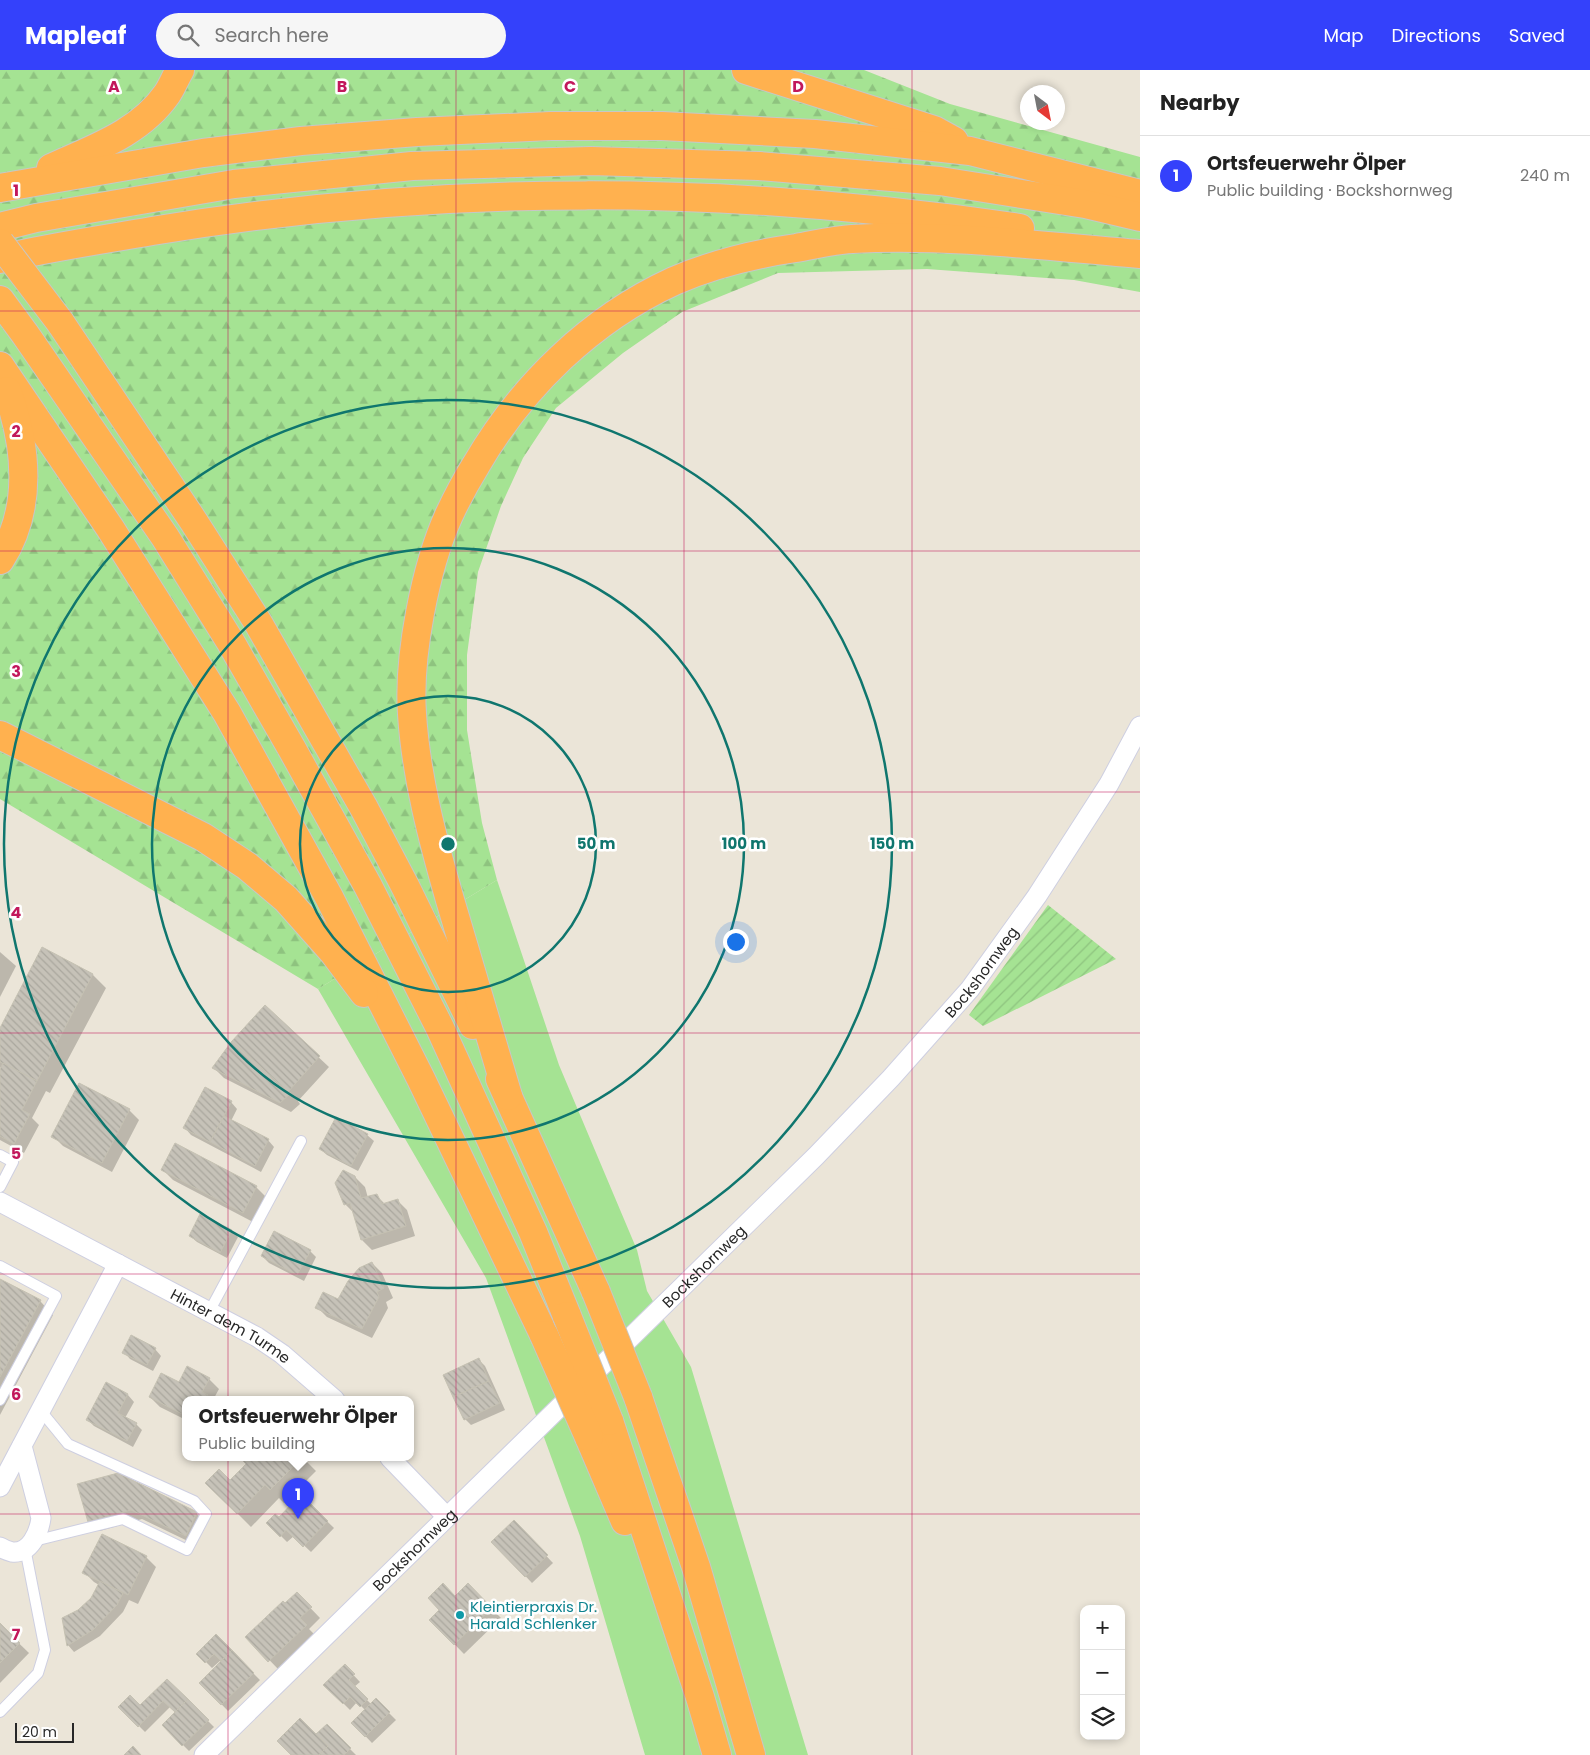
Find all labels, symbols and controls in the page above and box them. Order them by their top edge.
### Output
search box [156,13,506,58]
text: Mapleaf [25,19,126,52]
icon: search [174,21,202,49]
text: Search here [214,22,329,49]
text: Map [1324,23,1363,48]
text: Directions [1391,23,1481,48]
text: Saved [1509,23,1565,48]
text: A [108,75,120,98]
text: B [337,75,347,98]
text: C [564,75,576,98]
text: D [792,75,804,98]
north arrow [1020,85,1065,130]
text: Nearby [1160,88,1240,117]
text: Ortsfeuerwehr Ölper [1207,150,1406,177]
text: 1 [1173,164,1179,187]
text: 240 m [1520,164,1570,187]
text: 1 [13,179,19,202]
text: Public building · Bockshornweg [1207,179,1453,202]
text: 2 [11,420,21,443]
text: 3 [11,660,21,683]
text: 50 m [577,833,615,854]
text: 100 m [722,833,766,854]
text: 150 m [870,833,914,854]
centre of rings [439,835,457,853]
text: 4 [11,901,22,924]
street label: Bockshornweg [939,922,1023,1022]
your location [723,929,749,955]
text: 5 [11,1142,21,1165]
street label: Bockshornweg [657,1220,750,1312]
street label: Hinter dem Turme [167,1283,296,1368]
text: 6 [11,1383,21,1406]
popup [182,1396,414,1461]
text: Ortsfeuerwehr Ölper [199,1403,397,1430]
text: Public building [199,1432,315,1455]
pin: 1 [282,1478,314,1519]
street label: Bockshornweg [368,1503,461,1595]
place label: Kleintierpraxis Dr. Harald Schlenker [470,1596,597,1634]
map controls [1080,1605,1125,1740]
button: + [1080,1605,1125,1650]
marker: Kleintierpraxis Dr. Harald Schlenker [454,1609,466,1621]
text: 7 [12,1623,21,1646]
button: − [1080,1650,1125,1695]
button: layers [1080,1695,1125,1740]
scale bar [15,1720,74,1743]
text: 20 m [22,1722,57,1742]

